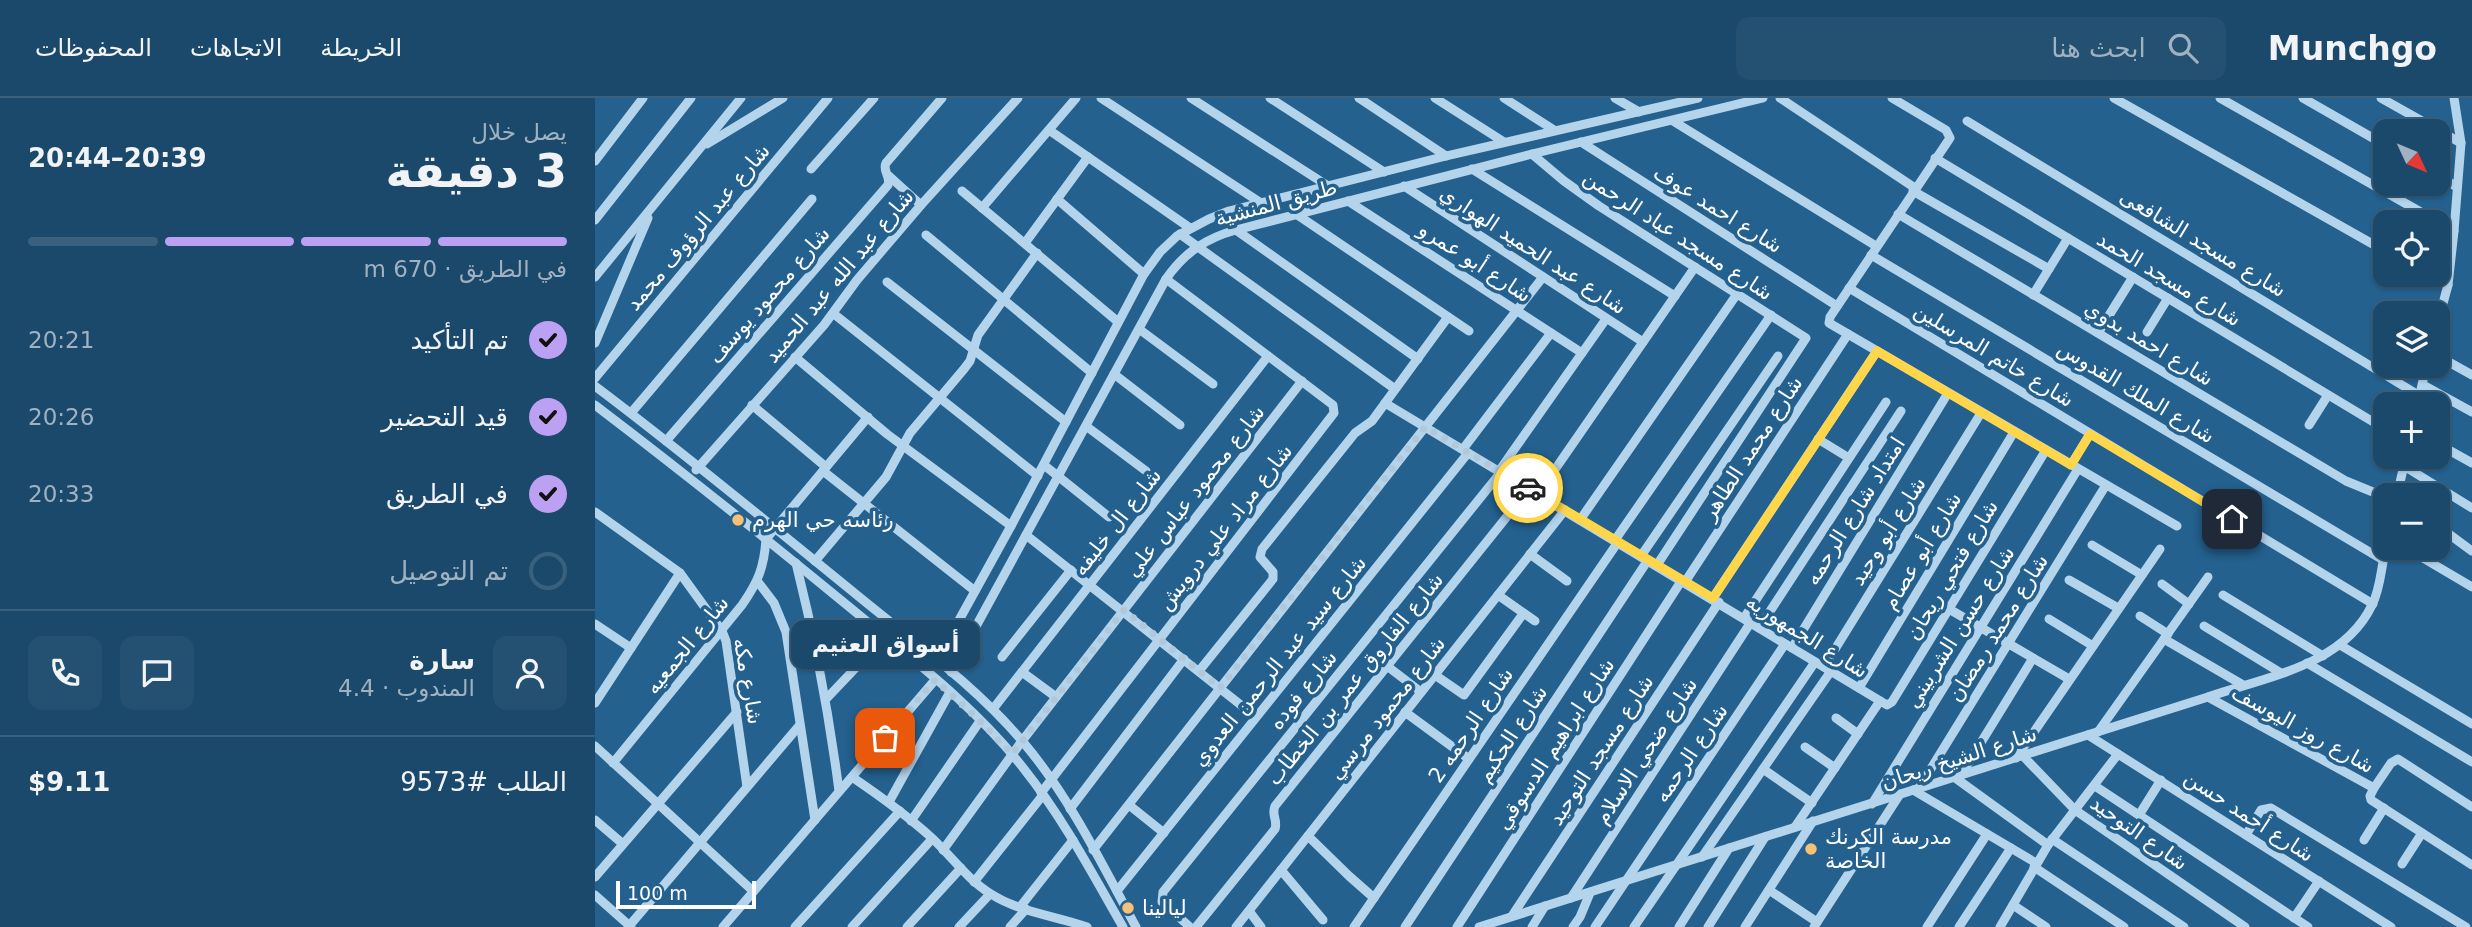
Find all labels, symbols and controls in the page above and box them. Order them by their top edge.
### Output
search box [1736,17,2226,80]
icon: search [2164,29,2202,67]
text: Munchgo [2268,29,2437,68]
text: ابحث هنا [2051,33,2146,63]
text: المحفوظات [35,34,152,62]
text: الاتجاهات [190,34,282,62]
text: الخريطة [320,34,402,62]
text: يصل خلال [471,119,567,145]
north arrow [2373,119,2450,196]
map controls [2373,119,2450,560]
street label: شارع عبد الرؤوف محمد [621,139,775,315]
text: 20:39–20:44 [28,143,207,173]
text: 3 دقيقة [385,144,567,198]
street label: شارع احمد عوف [1649,160,1787,258]
street label: شارع مسجد عباد الرحمن [1579,165,1777,305]
street label: طريق المنشية [1212,175,1340,231]
street label: شارع عبد الحميد الهواري [1435,181,1631,319]
street label: شارع عبد الله عبد الحميد [759,184,919,368]
street label: شارع مسجد الشافعى [2116,184,2290,302]
button: locate [2373,210,2450,287]
street label: شارع أبو عمرو [1414,215,1537,307]
street label: شارع محمود يوسف [703,222,835,368]
street label: شارع مسجد الحمد [2093,227,2245,331]
text: في الطريق · 670 m [363,256,567,282]
street label: شارع احمد بدوي [2080,295,2218,391]
street label: شارع خاتم المرسلين [1909,298,2078,413]
button: layers [2373,301,2450,378]
icon: check [529,321,567,359]
text: تم التأكيد [410,325,508,355]
text: 20:21 [28,327,94,353]
street label: شارع الملك القدوس [2053,336,2219,448]
street label: شارع محمد الطاهر [1696,372,1807,525]
button: + [2373,392,2450,469]
icon: check [529,398,567,436]
street label: شارع محمود عباس علي [1120,400,1270,582]
text: قيد التحضير [381,402,508,432]
text: 20:26 [28,404,94,430]
street label: امتداد شارع الرحمه [1800,433,1910,589]
street label: شارع مراد علي درويش [1153,439,1297,615]
courier [1493,453,1563,523]
street label: شارع ال خليفه [1068,464,1166,580]
icon: car [1509,469,1547,507]
street label: شارع أبو وحيد [1844,471,1931,590]
icon: check [529,475,567,513]
text: في الطريق [386,479,508,509]
text: 20:33 [28,481,94,507]
button: − [2373,483,2450,560]
street label: شارع أبو عصام [1876,487,1966,614]
pin [2202,489,2262,549]
street label: شارع فتحي ريحان [1901,496,2003,644]
icon: home [2213,500,2251,538]
place label: رئاسه حي الهرم [752,508,894,532]
marker: رئاسه حي الهرم [730,512,746,528]
street label: شارع حسن الشربيني [1900,542,2020,712]
street label: شارع محمد رمضان [1943,550,2053,706]
street label: شارع سيد عبد الرحمن العدوي [1187,551,1371,771]
text: تم التوصيل [389,556,508,586]
street label: شارع الفاروق عمر بن الخطاب [1262,568,1448,790]
street label: شارع الجمهوريه [1742,589,1872,683]
street label: شارع الجمعيه [640,591,734,699]
callout: أسواق العثيم [791,619,979,668]
text: أسواق العثيم [812,631,959,657]
street label: شارع محمود مرسي [1324,632,1450,784]
button: phone [28,636,102,710]
button: chat [120,636,194,710]
button: person [493,636,567,710]
street label: شارع مكه [729,636,767,726]
text: سارة [409,645,475,675]
street label: شارع فوده [1264,646,1342,734]
street label: شارع ابراهيم الدسوقي [1491,654,1620,835]
street label: شارع الرحمه 2 [1424,663,1518,787]
street label: شارع مسجد التوحيد [1543,670,1659,830]
street label: شارع ضحي الاسلام [1590,673,1702,829]
text: المندوب · 4.4 [338,675,475,701]
street label: شارع روز اليوسف [2228,680,2378,778]
street label: شارع الحكيم [1472,681,1553,788]
street label: شارع الرحمه [1649,699,1733,807]
pin [855,708,915,768]
icon: bag [866,719,904,757]
street label: شارع الشيخ ريحان [1878,722,2040,794]
street label: شارع أحمد حسن [2180,763,2319,867]
text: $9.11 [28,767,110,797]
text: الطلب #9573 [400,767,567,797]
street label: شارع التوحيد [2086,791,2192,875]
place label: مدرسة الكرنك الخاصة [1825,825,1952,873]
marker: مدرسة الكرنك الخاصة [1803,841,1819,857]
scale bar [616,878,756,910]
text: 100 m [627,882,688,904]
place label: ليالينا [1142,896,1187,920]
marker: ليالينا [1120,900,1136,916]

